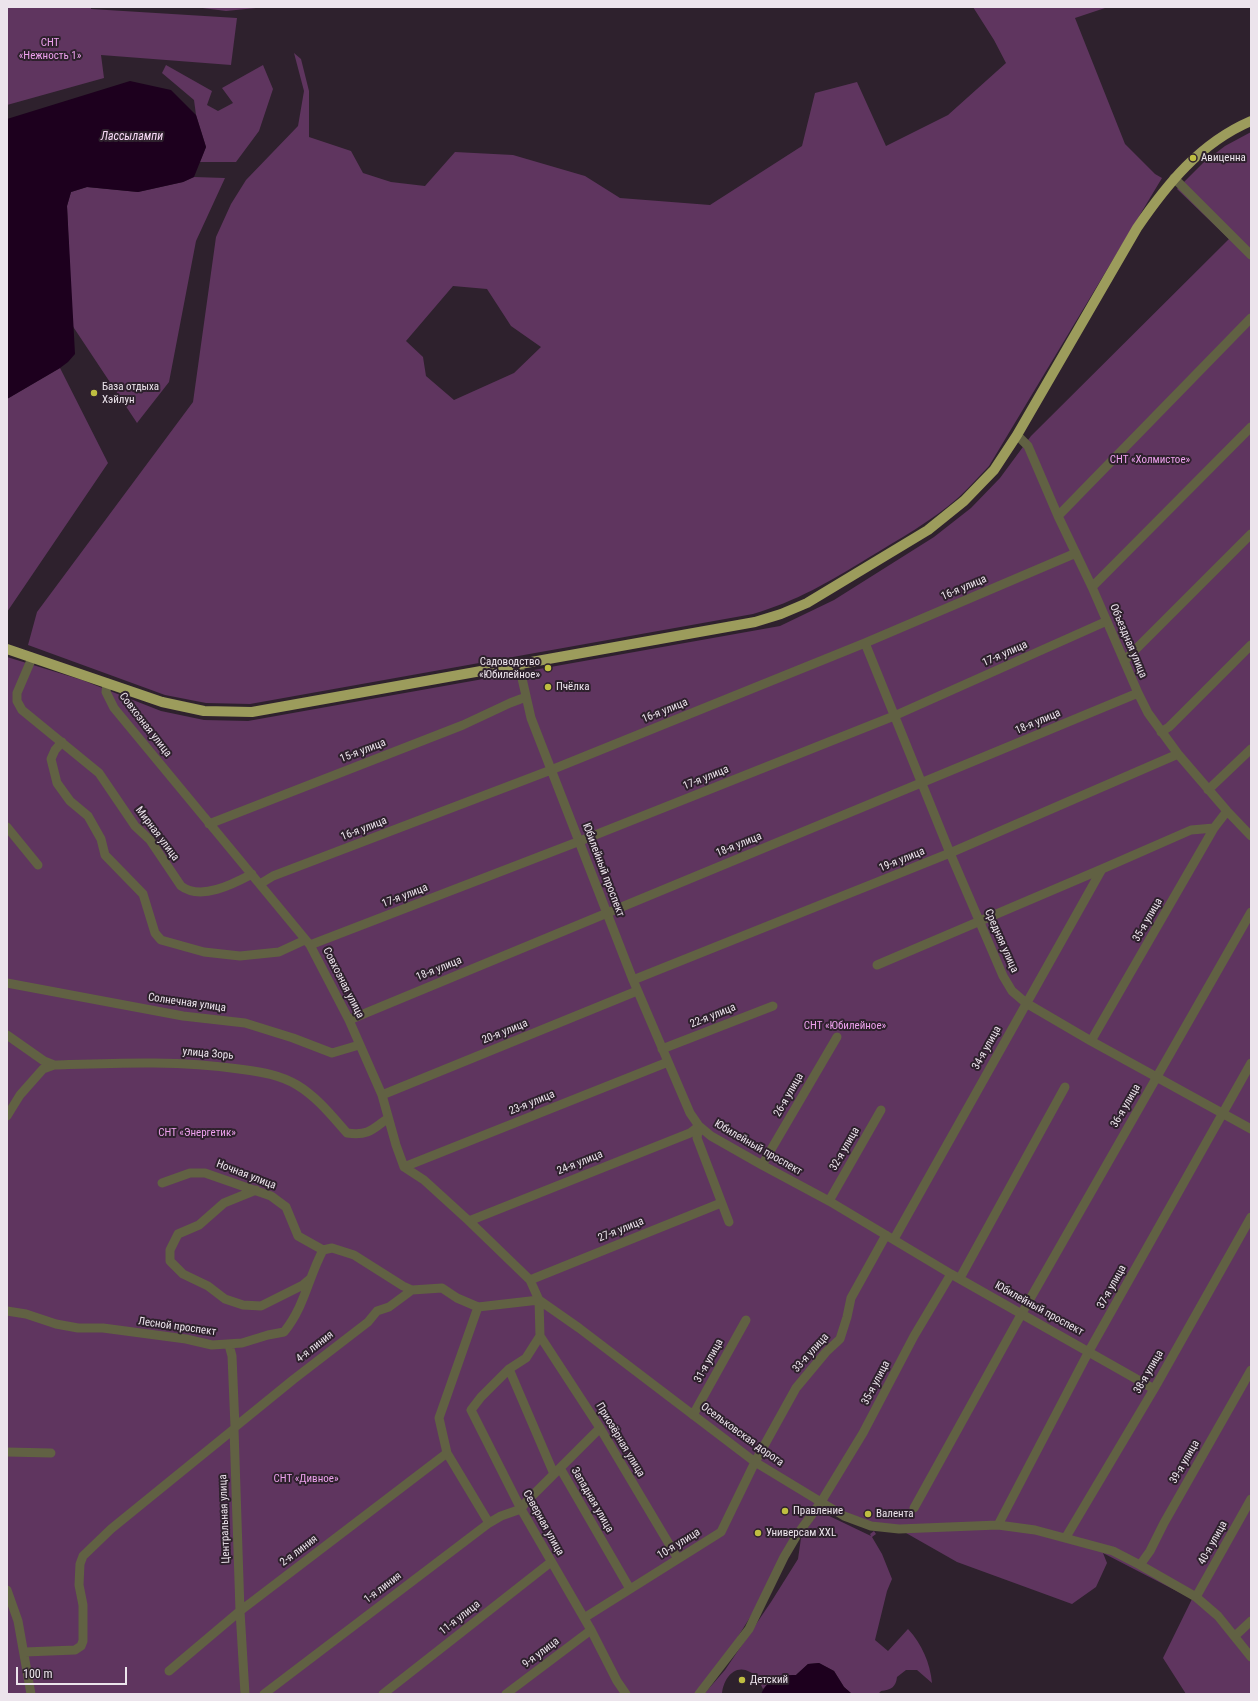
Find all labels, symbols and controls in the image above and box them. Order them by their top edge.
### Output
park label: СНТ «Нежность 1» [19,36,81,62]
water label: Лассылампи [101,130,163,144]
place label: Авиценна [1201,151,1246,165]
marker: Авиценна [1188,153,1198,163]
place label: База отдыха Хэйлун [102,380,159,406]
marker: База отдыха Хэйлун [89,388,99,398]
park label: СНТ «Холмистое» [1110,453,1190,467]
street label: 16-я улица [939,573,989,603]
street label: Объездная улица [1106,602,1150,680]
street label: 17-я улица [980,638,1030,670]
place label: Садоводство «Юбилейное» [479,655,540,681]
marker: Садоводство «Юбилейное» [543,663,553,673]
place label: Пчёлка [556,680,589,694]
marker: Пчёлка [543,682,553,692]
street label: Совхозная улица [116,690,174,760]
street label: 16-я улица [640,696,690,726]
street label: 18-я улица [1013,707,1063,737]
street label: 15-я улица [338,736,388,766]
street label: 17-я улица [681,763,731,793]
street label: Мирная улица [132,804,182,864]
street label: 16-я улица [339,814,389,844]
street label: Юбилейный проспект [579,821,627,919]
street label: 18-я улица [714,830,764,860]
street label: 19-я улица [877,845,927,875]
street label: 17-я улица [380,881,430,911]
street label: 35-я улица [1130,896,1166,944]
street label: Средняя улица [981,907,1021,975]
street label: Совхозная улица [319,945,367,1021]
street label: 18-я улица [414,954,464,984]
street label: Солнечная улица [147,991,227,1015]
street label: 22-я улица [688,1001,738,1031]
street label: 20-я улица [480,1017,530,1047]
park label: СНТ «Юбилейное» [804,1019,886,1033]
street label: 34-я улица [970,1024,1004,1072]
street label: улица Зорь [182,1045,234,1063]
street label: 26-я улица [771,1071,807,1119]
street label: 36-я улица [1108,1082,1144,1130]
street label: 23-я улица [507,1088,557,1118]
street label: Юбилейный проспект [712,1117,804,1179]
street label: 32-я улица [827,1125,863,1173]
park label: СНТ «Энергетик» [158,1126,236,1140]
street label: 24-я улица [555,1148,605,1178]
street label: Ночная улица [214,1158,278,1192]
street label: 27-я улица [596,1215,646,1245]
street label: 37-я улица [1095,1263,1129,1311]
street label: Юбилейный проспект [992,1279,1086,1339]
street label: Лесной проспект [137,1315,217,1339]
street label: 4-я линия [294,1328,336,1366]
street label: 33-я улица [790,1331,832,1375]
street label: 31-я улица [692,1337,726,1385]
street label: 38-я улица [1131,1348,1167,1396]
street label: 35-я улица [859,1359,893,1407]
street label: Приозёрная улица [593,1401,647,1479]
street label: Осельковская дорога [698,1401,786,1469]
street label: 39-я улица [1167,1438,1203,1486]
street label: Западная улица [568,1465,616,1535]
park label: СНТ «Дивное» [273,1472,339,1486]
street label: Центральная улица [217,1474,233,1564]
street label: Северная улица [520,1488,566,1558]
place label: Правление [793,1504,843,1518]
marker: Правление [780,1506,790,1516]
place label: Валента [876,1507,914,1521]
marker: Валента [863,1509,873,1519]
street label: 40-я улица [1196,1519,1230,1567]
street label: 10-я улица [655,1526,703,1562]
place label: Универсам XXL [766,1526,836,1540]
marker: Универсам XXL [753,1528,763,1538]
street label: 2-я линия [278,1533,320,1569]
street label: 1-я линия [362,1570,404,1606]
street label: 11-я улица [437,1598,483,1638]
street label: 9-я улица [520,1635,562,1671]
scale bar [18,1659,129,1685]
text: 100 m [23,1667,53,1681]
place label: Детский [750,1673,788,1687]
marker: Детский [737,1675,747,1685]

